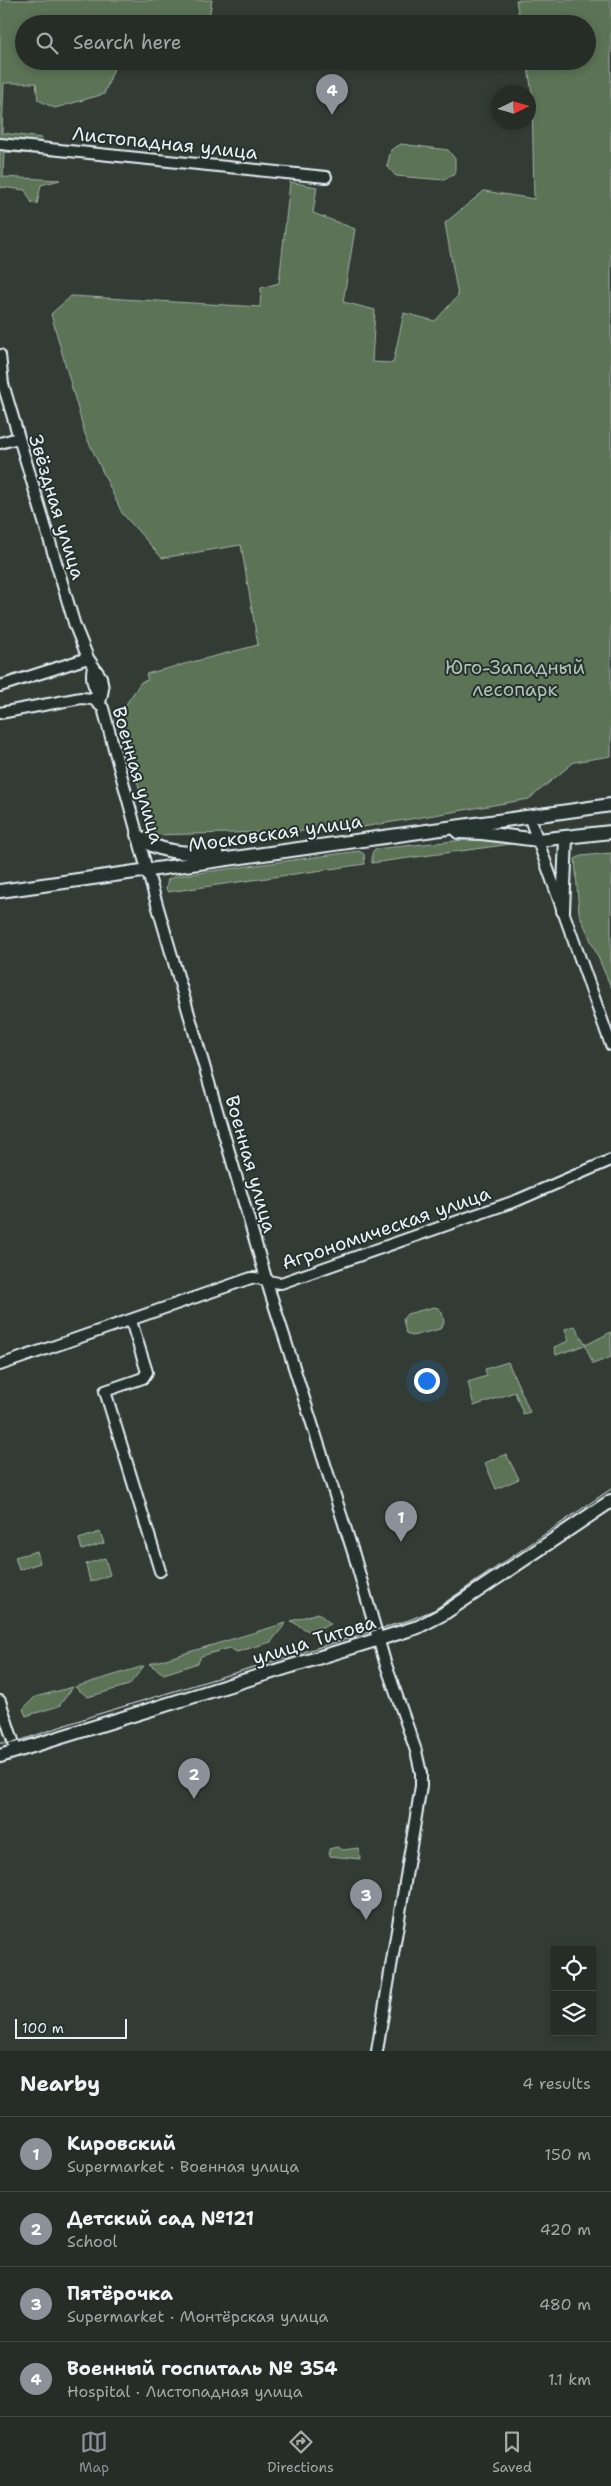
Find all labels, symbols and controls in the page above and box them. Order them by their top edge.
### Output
search box [15,15,596,70]
icon: search [33,29,61,57]
text: Search here [73,30,182,55]
pin: 4 [316,74,348,115]
north arrow [491,85,536,130]
street label: Листопадная улица [71,121,259,165]
street label: Звёздная улица [23,431,91,583]
park label: Юго-Западный лесопарк [445,655,585,702]
street label: Военная улица [106,704,170,847]
street label: Московская улица [186,808,364,858]
street label: Военная улица [219,1093,283,1236]
street label: Агрономическая улица [278,1180,494,1276]
your location [414,1368,440,1394]
pin: 1 [385,1501,417,1542]
street label: улица Титова [249,1609,379,1671]
pin: 2 [178,1758,210,1799]
pin: 3 [350,1879,382,1920]
map controls [551,1946,596,2036]
button: locate [551,1946,596,1991]
button: layers [551,1991,596,2036]
scale bar [15,2016,128,2039]
text: 100 m [22,2019,64,2037]
text: Nearby [20,2070,100,2098]
text: 4 results [522,2073,591,2094]
text: Кировский [67,2131,176,2156]
text: 1 [32,2144,40,2165]
text: 150 m [544,2144,591,2165]
text: Supermarket · Военная улица [67,2156,299,2177]
text: Детский сад №121 [67,2206,254,2231]
text: 2 [30,2219,42,2240]
text: 420 m [540,2219,591,2240]
text: School [67,2231,117,2252]
text: Пятёрочка [67,2281,173,2306]
text: 3 [30,2294,42,2315]
text: 480 m [539,2294,591,2315]
text: Supermarket · Монтёрская улица [67,2306,329,2327]
text: Военный госпиталь № 354 [67,2356,338,2381]
text: 4 [30,2369,42,2390]
text: 1.1 km [548,2369,591,2390]
text: Hospital · Листопадная улица [67,2381,303,2402]
tab: Map [79,2428,109,2476]
tab: Directions [267,2428,334,2476]
tab: Saved [492,2428,532,2476]

